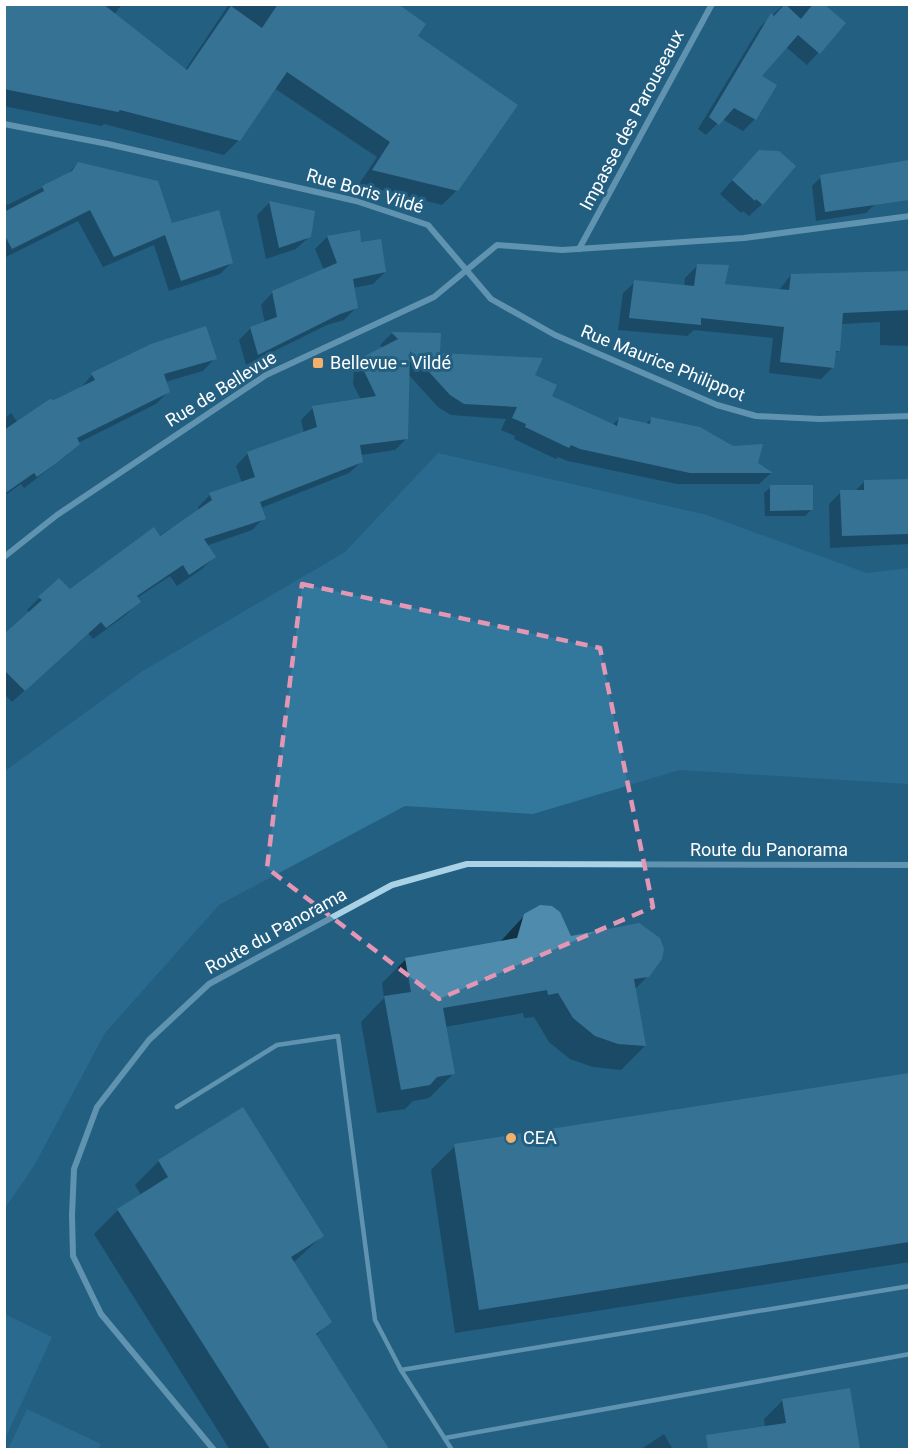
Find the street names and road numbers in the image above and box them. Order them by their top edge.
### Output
street label: Impasse des Parouseaux [575,26,688,214]
street label: Rue Boris Vildé [304,164,426,217]
street label: Rue Maurice Philippot [578,320,748,405]
street label: Rue de Bellevue [162,346,280,431]
street label: Route du Panorama [690,839,848,860]
street label: Route du Panorama [202,883,350,978]

